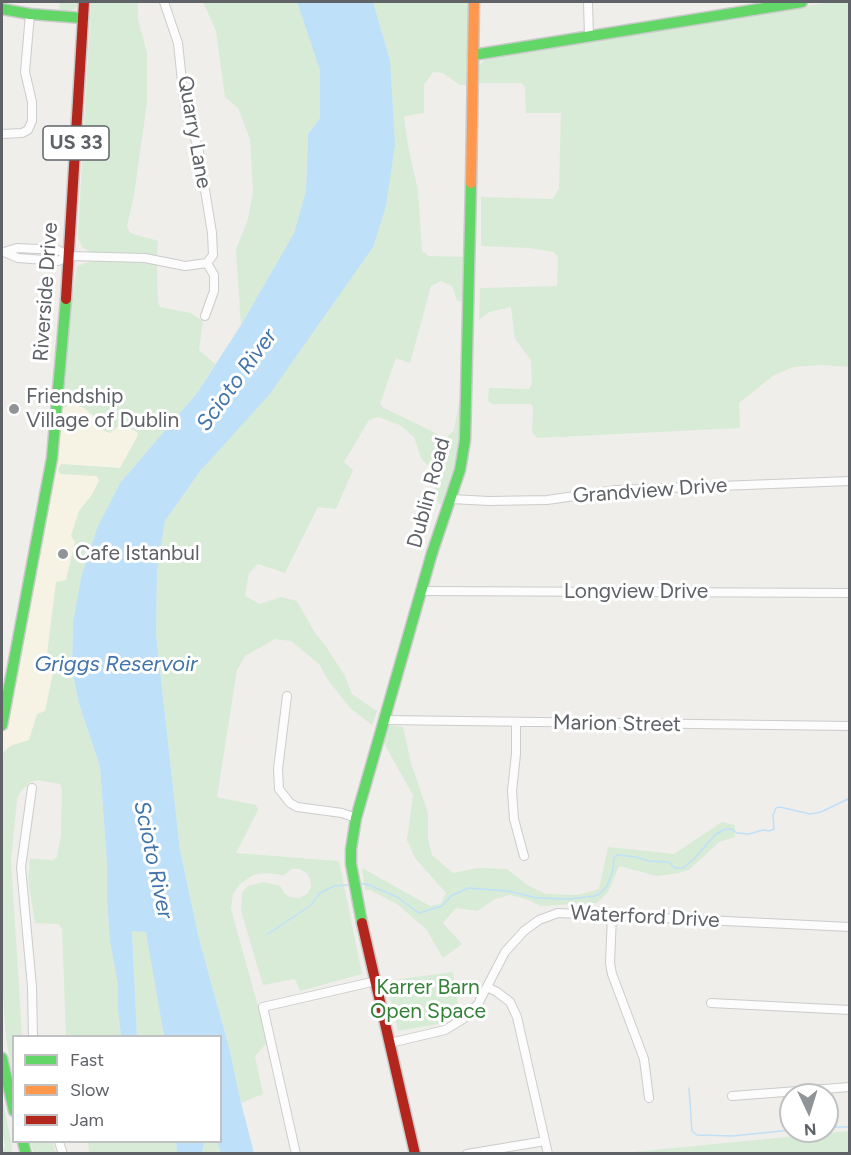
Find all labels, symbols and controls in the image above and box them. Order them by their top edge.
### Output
street label: Quarry Lane [172,74,216,190]
road number: US 33 [43,126,109,160]
street label: Riverside Drive [29,222,63,362]
water label: Scioto River [191,324,283,436]
place label: Friendship Village of Dublin [26,384,179,434]
marker: Friendship Village of Dublin [7,402,21,416]
street label: Dublin Road [402,435,456,551]
street label: Grandview Drive [572,473,728,509]
place label: Cafe Istanbul [75,541,200,567]
marker: Cafe Istanbul [56,547,70,561]
street label: Longview Drive [564,579,708,605]
water label: Griggs Reservoir [34,652,198,678]
street label: Marion Street [553,710,681,738]
water label: Scioto River [128,799,178,921]
street label: Waterford Drive [570,901,720,933]
park label: Karrer Barn Open Space [370,975,486,1025]
legend [12,1035,222,1143]
text: Fast [70,1049,104,1071]
text: Slow [70,1079,109,1101]
north arrow [779,1083,839,1143]
text: Jam [70,1109,104,1131]
text: N [803,1120,817,1139]

